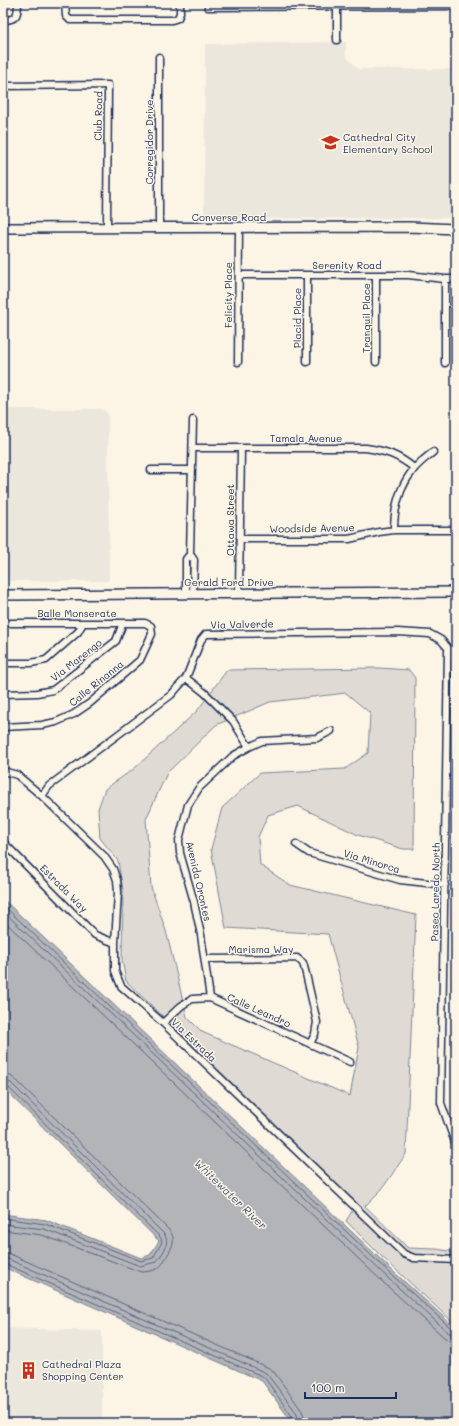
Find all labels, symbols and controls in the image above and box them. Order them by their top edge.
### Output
street label: Club Road [91,91,105,141]
street label: Corregidor Drive [142,99,156,185]
place label: Cathedral City Elementary School [343,130,433,156]
school or university icon: Cathedral City Elementary School [320,133,340,153]
street label: Converse Road [192,210,266,224]
street label: Serenity Road [312,258,382,272]
street label: Felicity Place [221,262,235,328]
street label: Tranquil Place [359,283,373,353]
street label: Placid Place [290,288,304,348]
street label: Tamala Avenue [270,431,342,445]
street label: Ottawa Street [223,484,237,556]
street label: Woodside Avenue [269,520,355,536]
street label: Gerald Ford Drive [184,575,274,589]
street label: Balle Monserate [37,606,117,620]
street label: Via Valverde [210,616,274,632]
street label: Via Marengo [47,635,105,684]
street label: Calle Rinanna [66,657,126,709]
street label: Avenida Orontes [183,840,215,922]
street label: Paseo Laredo North [427,842,443,942]
street label: Via Minorca [342,846,402,876]
street label: Estrada Way [37,861,91,915]
street label: Marisma Way [229,942,293,956]
street label: Calle Leandro [225,990,293,1030]
street label: Via Estrada [168,1015,220,1065]
water label: Whitewater River [191,1155,271,1233]
place label: Cathedral Plaza Shopping Center [42,1357,124,1383]
building icon: Cathedral Plaza Shopping Center [19,1360,39,1380]
scale bar [305,1374,396,1400]
text: 100 m [311,1379,345,1395]

